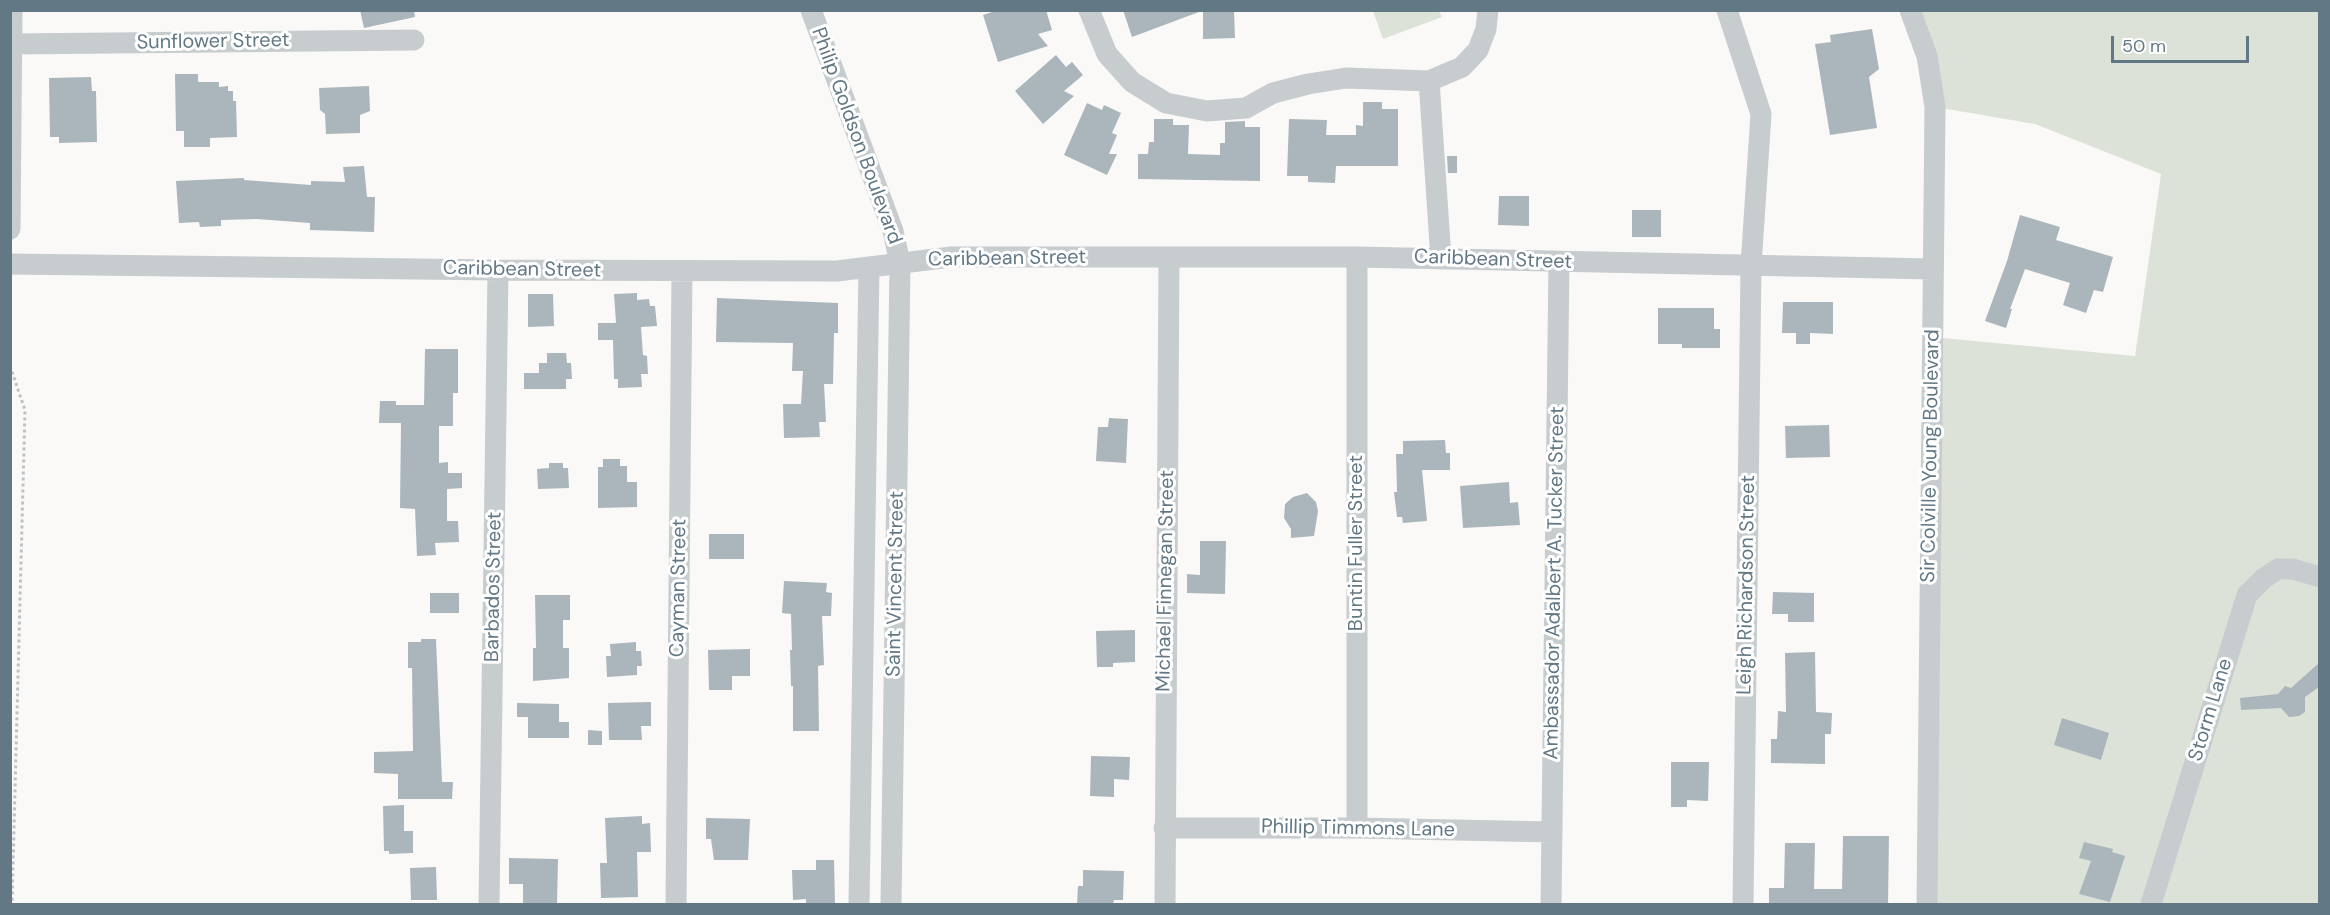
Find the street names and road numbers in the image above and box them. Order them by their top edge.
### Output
street label: Philip Goldson Boulevard [806,24,906,248]
street label: Sunflower Street [136,29,290,55]
street label: Caribbean Street [1414,245,1572,275]
street label: Caribbean Street [928,246,1086,272]
street label: Caribbean Street [443,257,601,283]
street label: Sir Colville Young Boulevard [1917,329,1945,583]
street label: Ambassador Adalbert A. Tucker Street [1540,406,1570,760]
street label: Buntin Fuller Street [1345,455,1369,631]
street label: Michael Finnegan Street [1152,470,1180,692]
street label: Leigh Richardson Street [1733,475,1761,695]
street label: Saint Vincent Street [882,491,910,677]
street label: Barbados Street [481,512,507,662]
street label: Cayman Street [666,519,692,657]
street label: Storm Lane [2184,656,2238,764]
street label: Phillip Timmons Lane [1261,815,1455,843]

